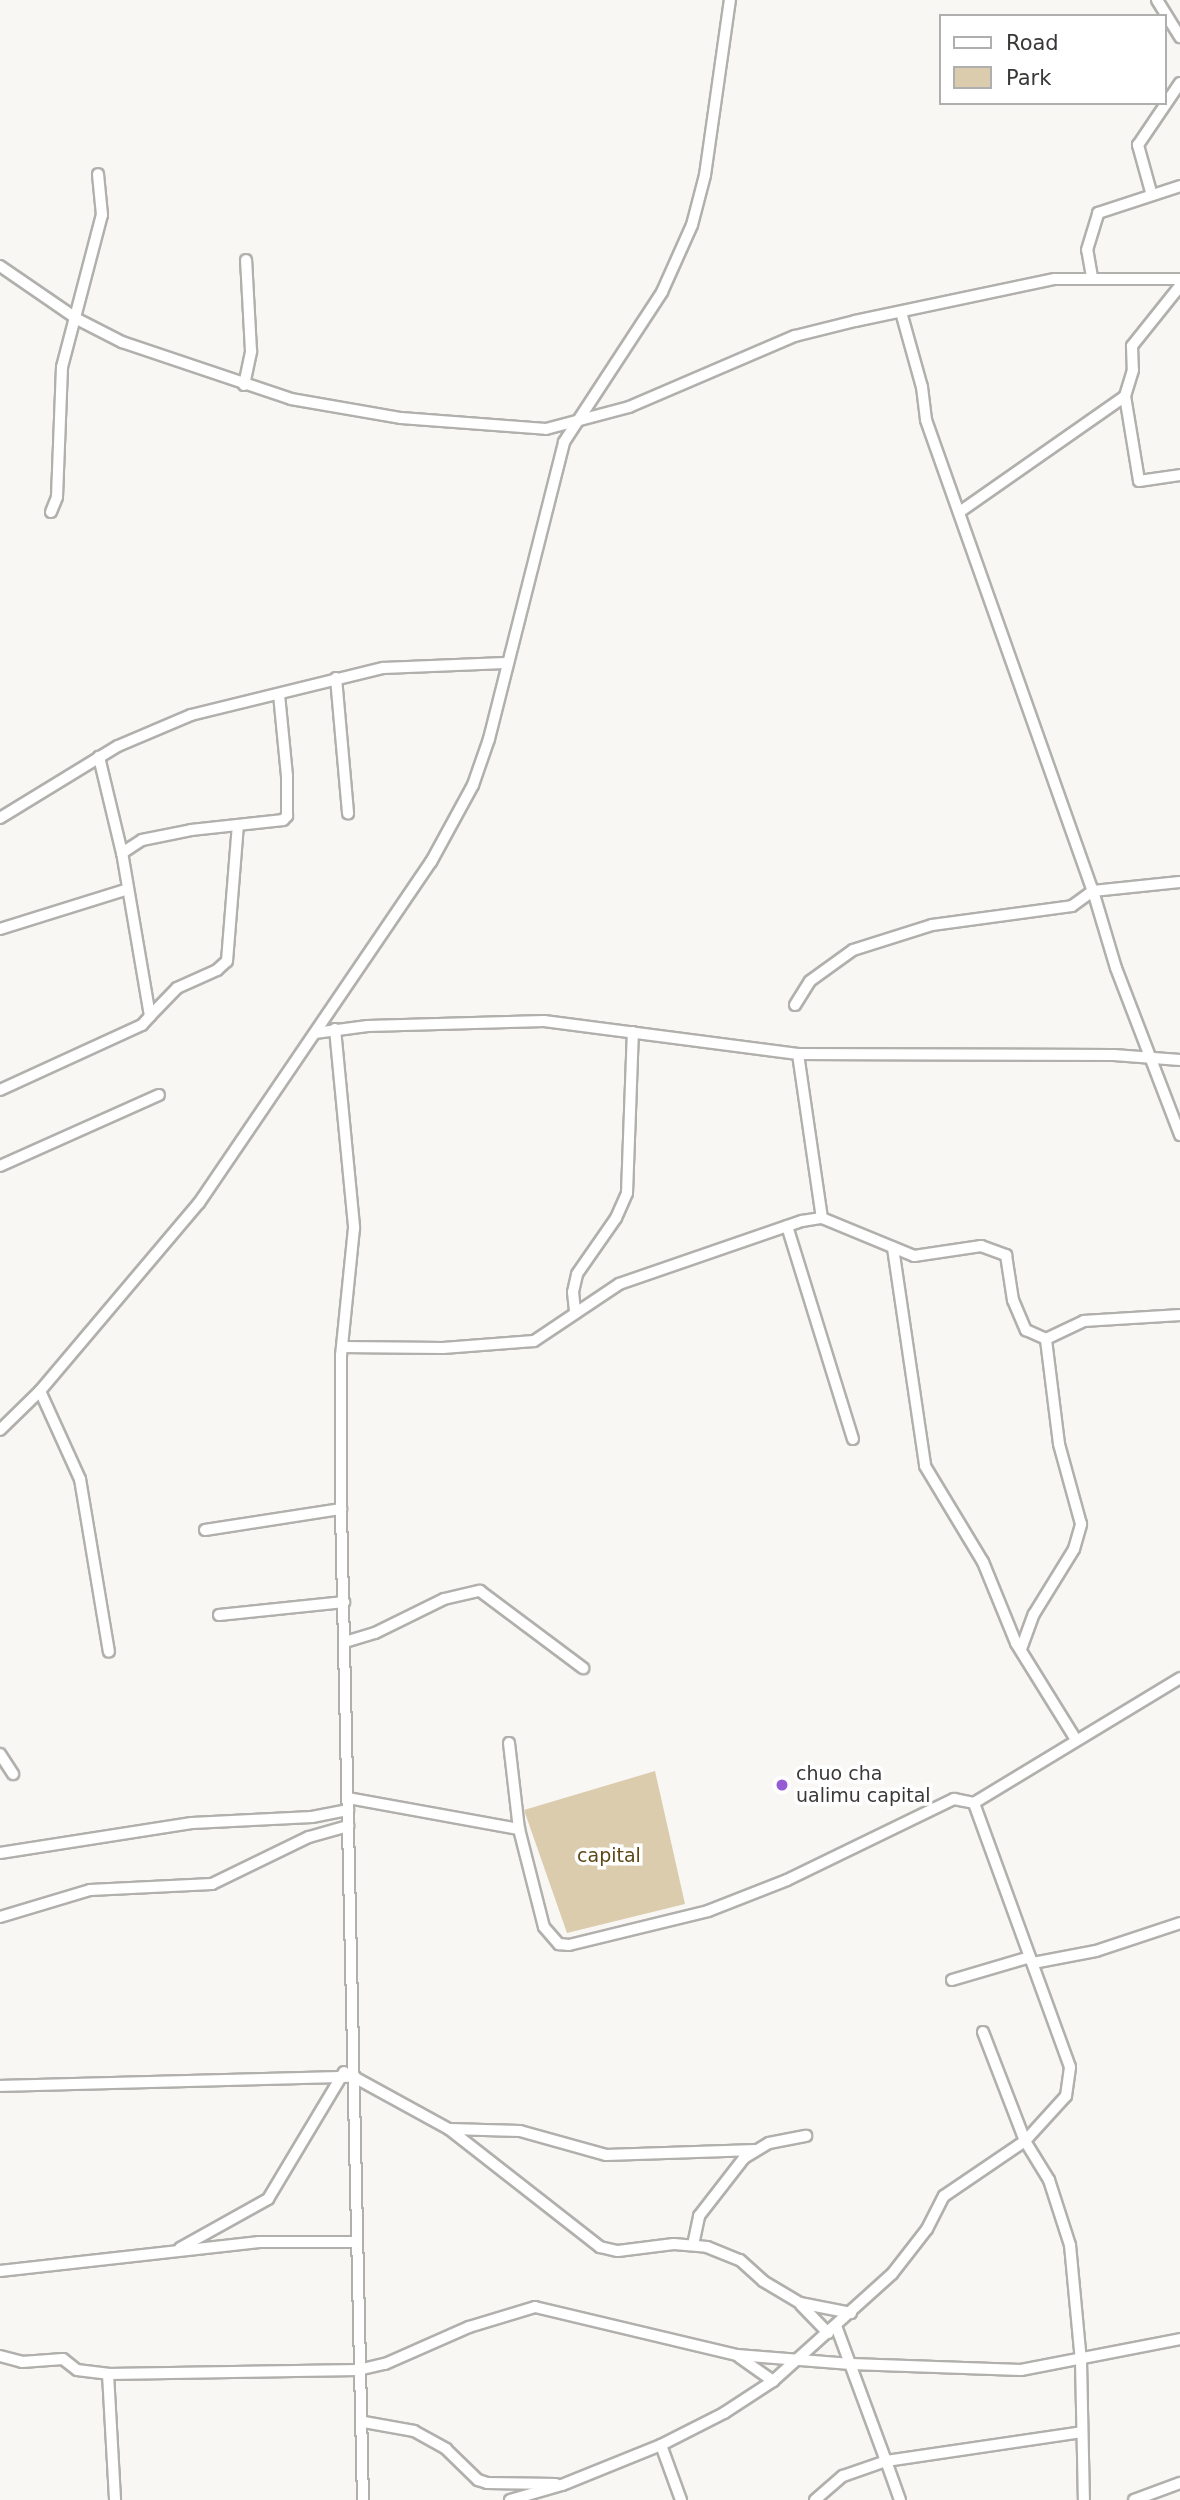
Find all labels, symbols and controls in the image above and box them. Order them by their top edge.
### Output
legend [939,14,1166,105]
text: Road [1006,31,1059,55]
text: Park [1006,66,1051,90]
place label: chuo cha ualimu capital [796,1763,931,1807]
marker: chuo cha ualimu capital [774,1777,790,1793]
park label: capital [577,1845,641,1867]

